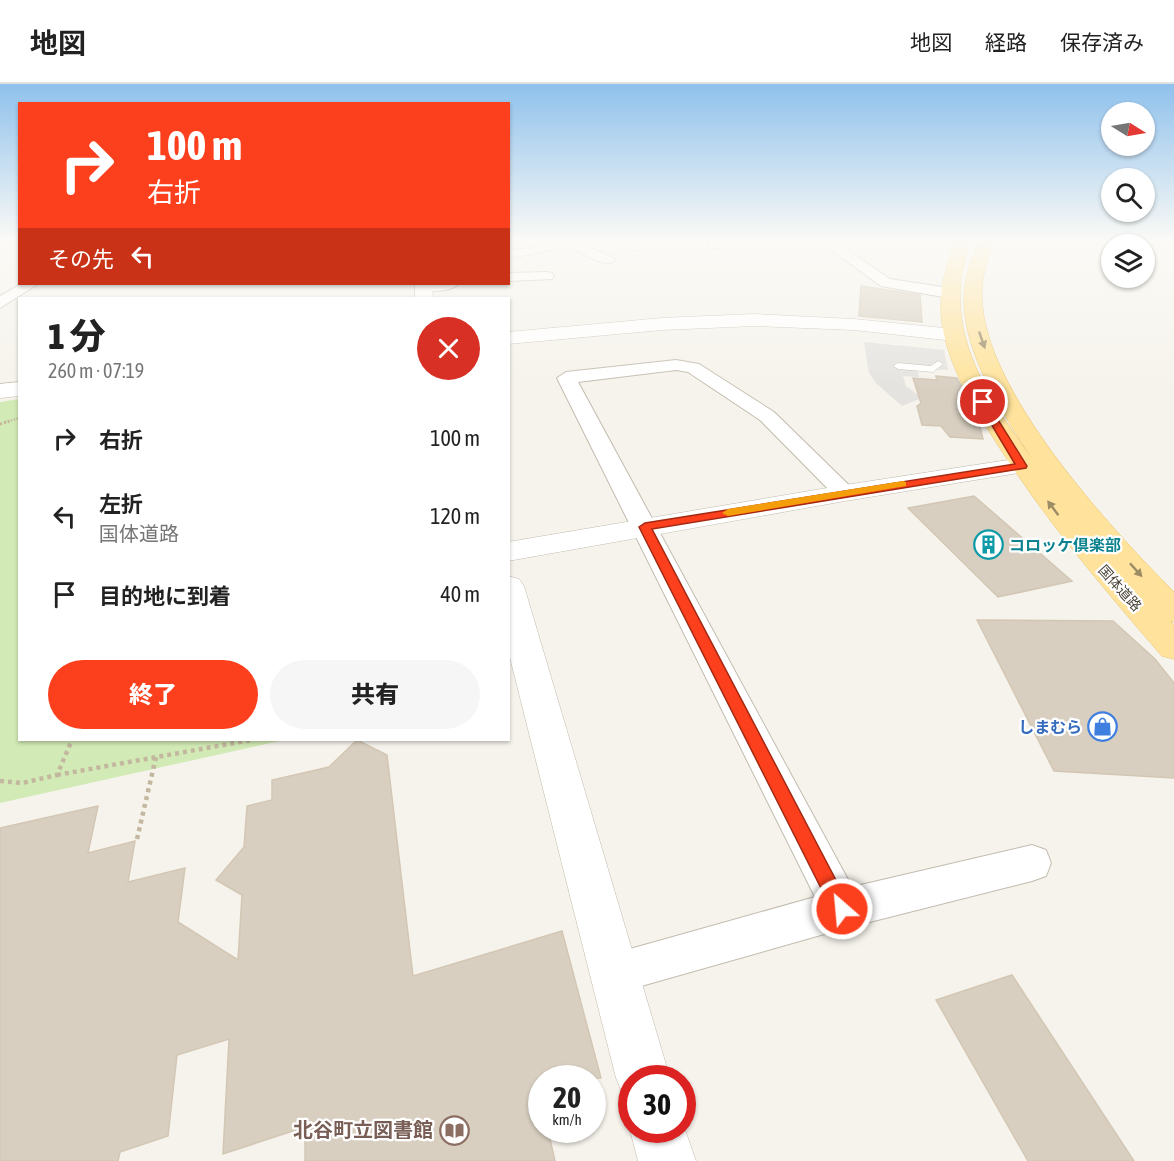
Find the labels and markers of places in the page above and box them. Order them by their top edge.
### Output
pin [957,376,1008,427]
building icon: コロッケ倶楽部 [972,529,1004,561]
place label: コロッケ倶楽部 [1009,536,1121,554]
shop icon: しまむら [1087,711,1119,743]
place label: しまむら [1018,718,1082,736]
library icon: 北谷町立図書館 [438,1114,470,1146]
place label: 北谷町立図書館 [293,1118,433,1141]

